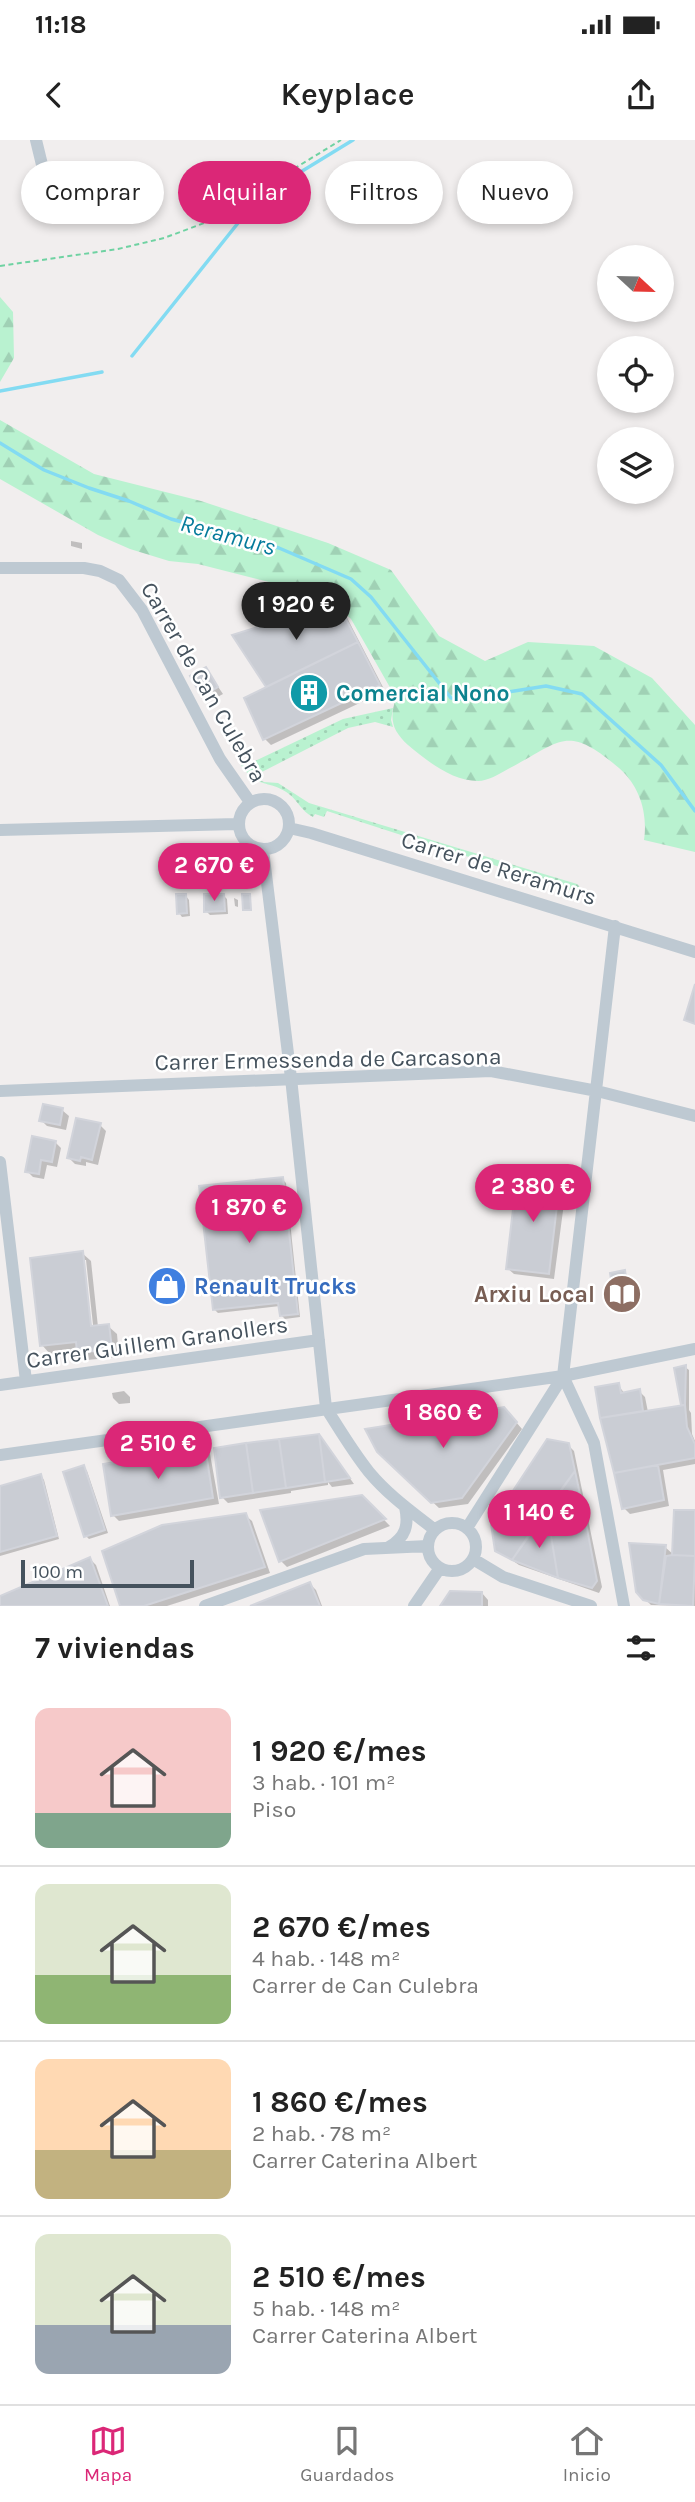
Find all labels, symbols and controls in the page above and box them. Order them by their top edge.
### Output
text: 11:18 [35,9,87,40]
icon: back [35,76,73,114]
text: Keyplace [281,76,414,113]
icon: share [622,76,660,114]
chip: Comprar [21,161,164,224]
chip: Alquilar [178,161,311,224]
chip: Filtros [325,161,443,224]
chip: Nuevo [457,161,573,224]
north arrow [597,245,674,322]
map controls [597,245,674,504]
button: locate [597,336,674,413]
button: layers [597,427,674,504]
water label: Reramurs [177,509,279,561]
street label: Carrer de Can Culebra [135,577,272,787]
pin: 1 920 € [231,582,361,642]
text: 1 920 € [258,591,334,618]
building icon: Comercial Nono [288,672,330,714]
place label: Comercial Nono [336,680,510,707]
street label: Carrer de Reramurs [398,826,600,911]
pin: 2 670 € [149,844,279,903]
text: 2 670 € [174,852,254,879]
street label: Carrer Ermessenda de Carcasona [154,1043,502,1076]
pin: 2 380 € [468,1164,598,1224]
text: 2 380 € [491,1173,575,1200]
pin: 1 870 € [184,1186,314,1245]
text: 1 870 € [211,1194,287,1221]
shop icon: Renault Trucks [146,1265,188,1307]
place label: Renault Trucks [194,1273,357,1300]
library icon: Arxiu Local [601,1273,643,1315]
place label: Arxiu Local [474,1281,595,1308]
street label: Carrer Guillem Granollers [25,1311,289,1374]
pin: 1 860 € [378,1390,508,1450]
text: 1 860 € [404,1399,482,1426]
pin: 2 510 € [93,1422,223,1481]
text: 2 510 € [120,1430,196,1457]
pin: 1 140 € [474,1490,604,1550]
text: 1 140 € [504,1499,574,1526]
scale bar [21,1557,194,1589]
text: 100 m [32,1561,83,1583]
icon: filters [622,1629,660,1667]
text: 7 viviendas [35,1630,195,1666]
text: 1 920 €/mes [252,1733,427,1769]
icon: home [91,1736,175,1820]
text: 3 hab. · 101 m² [252,1769,395,1796]
text: Piso [252,1796,296,1823]
text: 2 670 €/mes [252,1909,431,1945]
icon: home [91,1912,175,1996]
text: 4 hab. · 148 m² [252,1945,400,1972]
text: Carrer de Can Culebra [252,1972,479,1999]
text: 1 860 €/mes [252,2084,428,2120]
icon: home [91,2087,175,2171]
text: 2 hab. · 78 m² [252,2120,391,2147]
text: Carrer Caterina Albert [252,2147,477,2174]
text: 2 510 €/mes [252,2259,426,2295]
icon: home [91,2262,175,2346]
text: 5 hab. · 148 m² [252,2295,401,2322]
text: Carrer Caterina Albert [252,2322,477,2349]
tab: Mapa [84,2422,132,2486]
tab: Guardados [300,2422,395,2486]
tab: Inicio [563,2422,611,2486]

